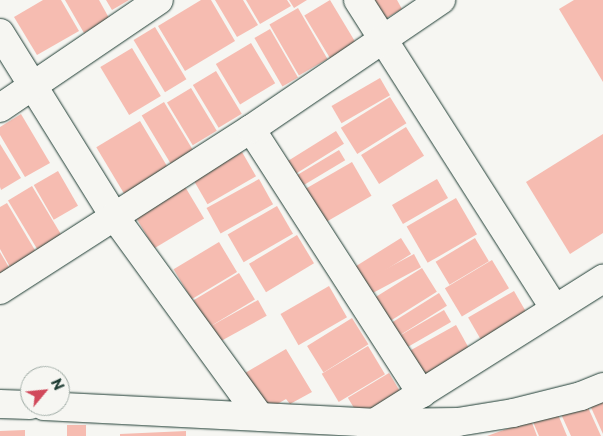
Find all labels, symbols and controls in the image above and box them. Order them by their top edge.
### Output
north arrow [20,366,70,416]
text: N [46,374,70,394]

